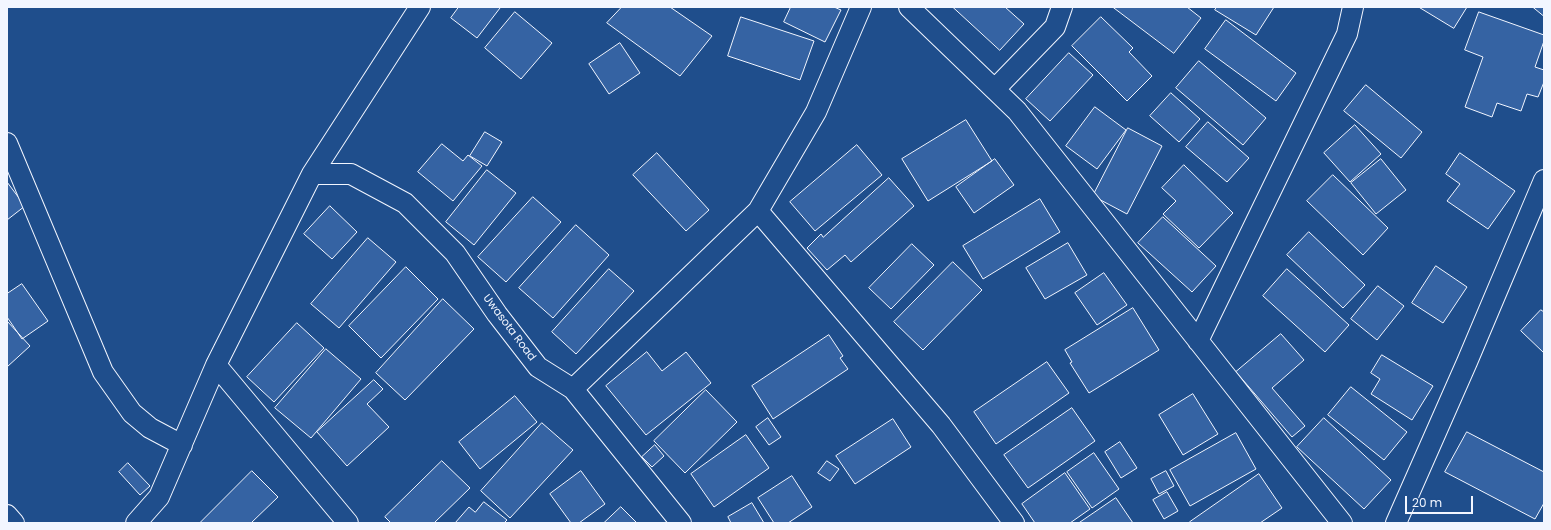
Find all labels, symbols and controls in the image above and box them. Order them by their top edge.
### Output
street label: Uwasota Road [480,292,538,364]
scale bar [1407,488,1475,514]
text: 20 m [1412,494,1442,511]

